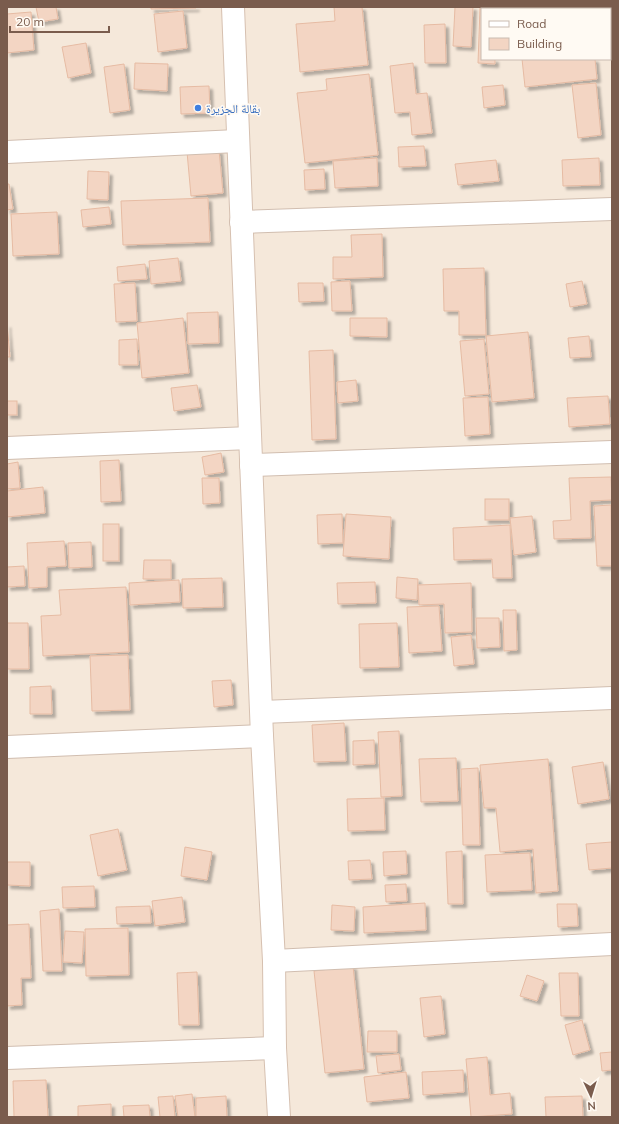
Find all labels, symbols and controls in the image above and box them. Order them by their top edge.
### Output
scale bar [10,8,109,34]
legend [481,8,611,60]
text: 20 m [16,14,44,29]
text: Road [517,16,546,31]
text: Building [517,36,562,51]
place label: بقالة الجزيرة [206,101,260,116]
marker: بقالة الجزيرة [193,103,203,113]
north arrow [571,1076,611,1116]
text: N [587,1099,596,1113]

